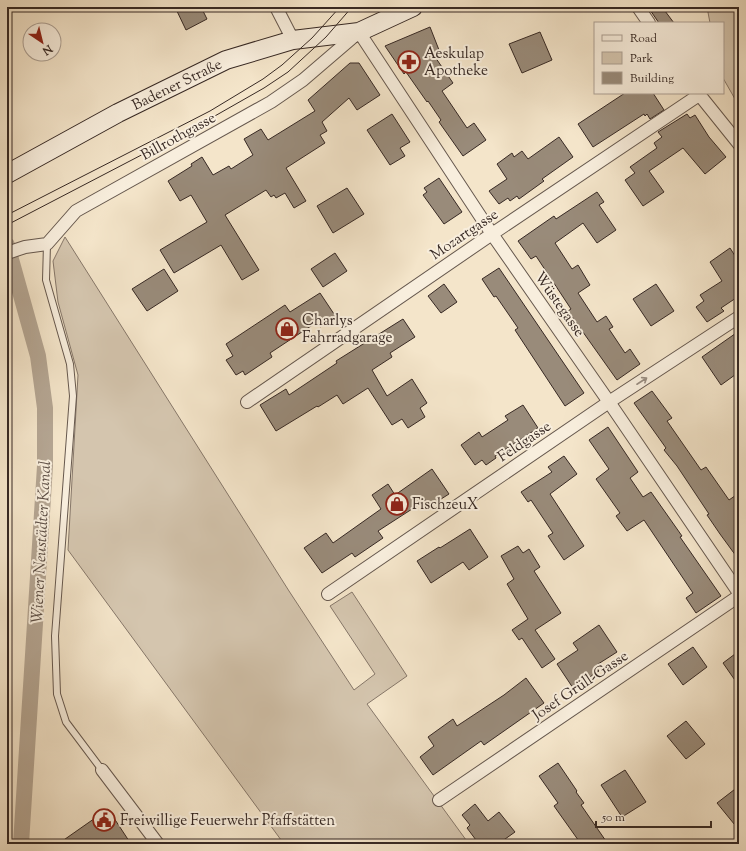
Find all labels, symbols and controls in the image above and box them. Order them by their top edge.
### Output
north arrow [22,22,62,62]
legend [594,22,724,94]
text: Road [630,30,657,48]
text: N [39,40,56,59]
place label: Aeskulap Apotheke [424,44,488,82]
pharmacy icon: Aeskulap Apotheke [396,49,422,75]
text: Park [630,50,653,68]
street label: Badener Straße [129,55,226,116]
text: Building [630,70,674,88]
street label: Billrothgasse [138,108,220,166]
street label: Mozartgasse [427,205,503,266]
street label: Wüstegasse [529,268,589,342]
place label: Charlys Fahrradgarage [302,311,393,349]
shop icon: Charlys Fahrradgarage [274,316,300,342]
one-way arrow [636,377,647,385]
street label: Feldgasse [494,417,556,468]
water label: Wiener Neustädter Kanal [27,460,58,624]
shop icon: FischzeuX [384,491,410,517]
place label: FischzeuX [412,495,478,516]
street label: Josef Grüll-Gasse [528,646,633,727]
scale bar [596,803,711,829]
public building icon: Freiwillige Feuerwehr Pfaffstätten [91,807,117,833]
text: 50 m [601,809,625,827]
place label: Freiwillige Feuerwehr Pfaffstätten [120,811,335,832]

